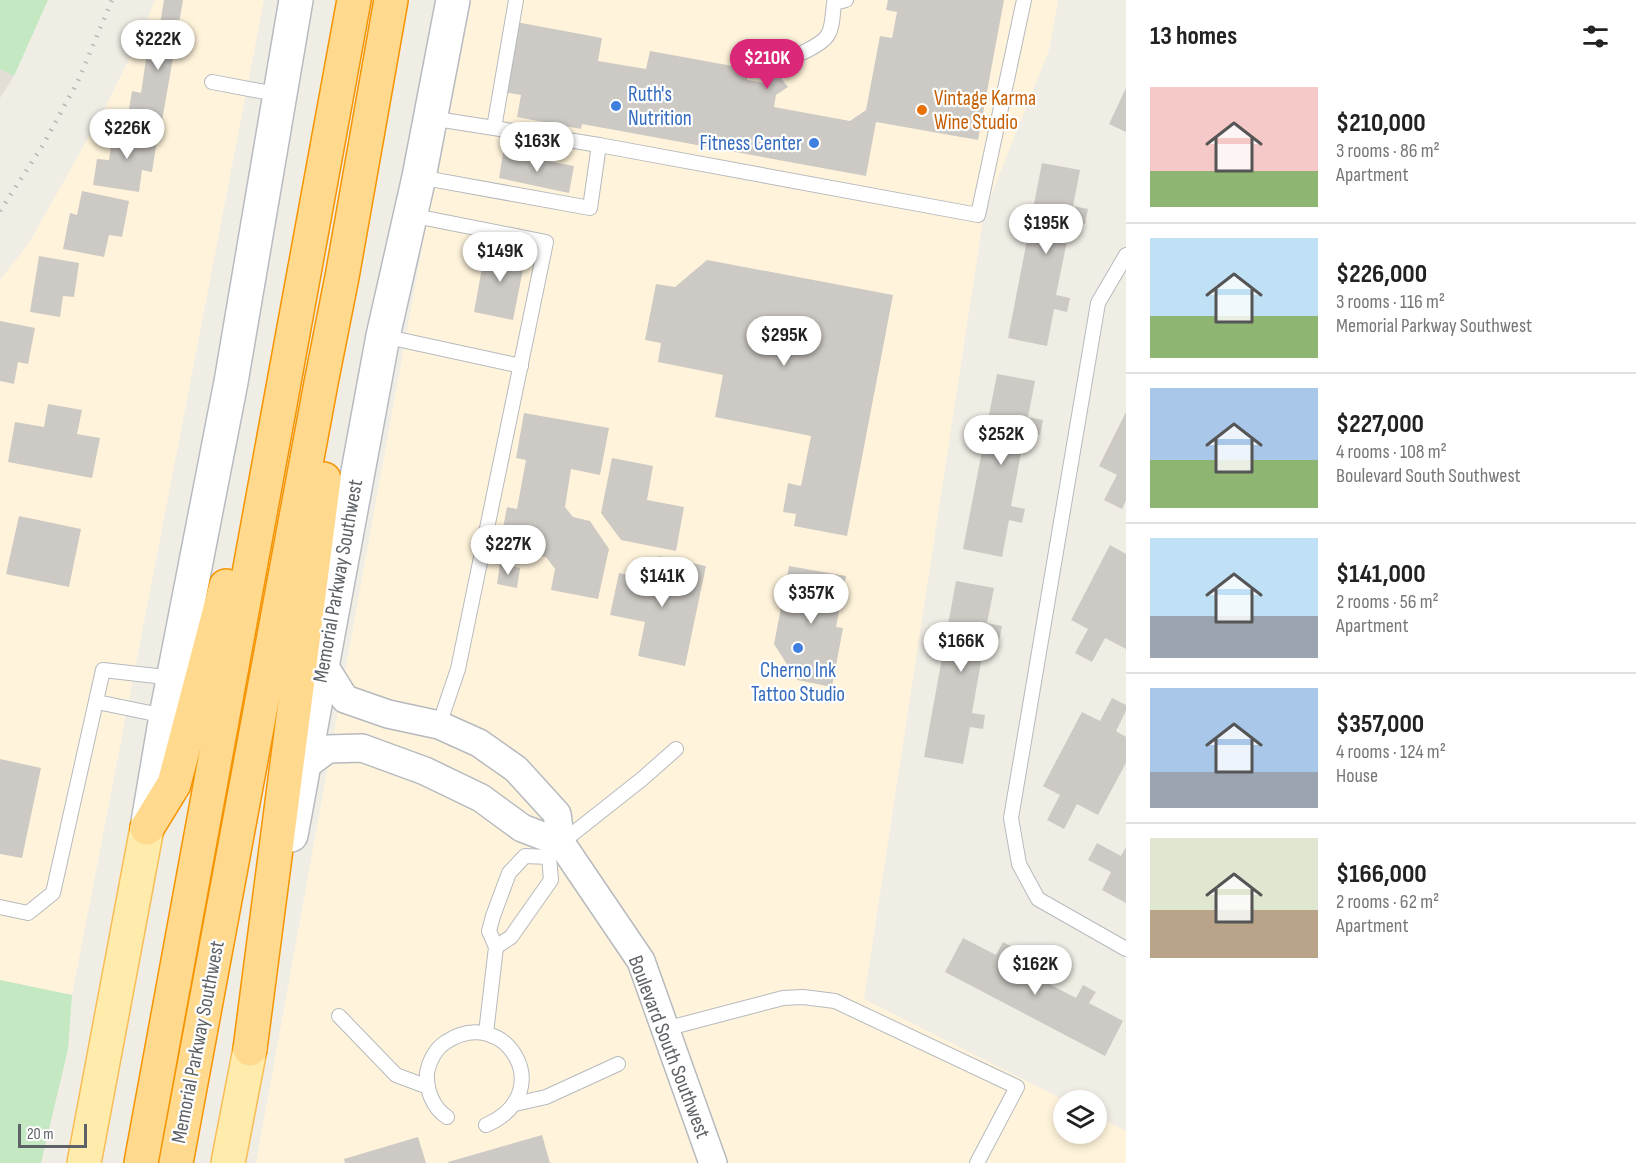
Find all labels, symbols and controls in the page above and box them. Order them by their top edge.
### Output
pin: $222K [116,20,200,71]
icon: filters [1579,20,1612,53]
text: 13 homes [1150,21,1237,52]
text: $222K [135,27,181,51]
pin: $210K [725,39,809,90]
text: $210K [744,46,790,70]
place label: Ruth's Nutrition [628,82,692,131]
place label: Vintage Karma Wine Studio [934,86,1036,135]
marker: Ruth's Nutrition [609,99,623,113]
marker: Vintage Karma Wine Studio [915,103,929,117]
text: $210,000 [1336,108,1426,139]
pin: $226K [85,109,169,160]
icon: home [1198,111,1270,183]
text: $226K [103,116,151,140]
pin: $163K [495,122,579,173]
text: $163K [514,129,560,153]
place label: Fitness Center [700,131,802,156]
marker: Fitness Center [807,136,821,150]
text: 3 rooms · 86 m² [1336,139,1440,163]
text: Apartment [1336,163,1409,187]
pin: $195K [1004,204,1088,255]
text: $195K [1023,211,1069,235]
pin: $149K [458,232,542,283]
text: $149K [477,239,523,263]
text: $226,000 [1336,259,1427,290]
icon: home [1198,262,1270,334]
text: 3 rooms · 116 m² [1336,290,1445,314]
text: Memorial Parkway Southwest [1336,314,1532,338]
pin: $295K [742,316,826,367]
text: $295K [760,323,808,347]
text: $227,000 [1336,409,1424,440]
icon: home [1198,412,1270,484]
pin: $252K [959,415,1043,466]
text: $252K [978,422,1024,446]
text: 4 rooms · 108 m² [1336,440,1447,464]
text: Boulevard South Southwest [1336,464,1521,488]
street label: Memorial Parkway Southwest [308,477,368,685]
pin: $227K [466,525,550,576]
text: $227K [485,532,531,556]
pin: $141K [620,557,704,608]
text: $141,000 [1336,559,1426,590]
icon: home [1198,562,1270,634]
text: $141K [639,564,685,588]
pin: $357K [769,574,853,625]
text: $357K [788,581,834,605]
text: 2 rooms · 56 m² [1336,590,1439,614]
text: Apartment [1336,614,1409,638]
pin: $166K [919,622,1003,673]
text: $166K [938,629,984,653]
marker: Cherno Ink Tattoo Studio [791,641,805,655]
place label: Cherno Ink Tattoo Studio [751,658,845,707]
text: $357,000 [1336,709,1424,740]
icon: home [1198,712,1270,784]
text: 4 rooms · 124 m² [1336,740,1446,764]
text: House [1336,764,1378,788]
text: $166,000 [1336,859,1427,890]
icon: home [1198,862,1270,934]
text: 2 rooms · 62 m² [1336,890,1439,914]
text: Apartment [1336,914,1409,938]
street label: Memorial Parkway Southwest [166,939,230,1145]
pin: $162K [993,945,1077,996]
street label: Boulevard South Southwest [623,952,715,1142]
text: $162K [1012,952,1058,976]
map controls [1053,1090,1107,1144]
button: layers [1053,1090,1107,1144]
scale bar [18,1121,87,1148]
text: 20 m [27,1125,54,1144]

